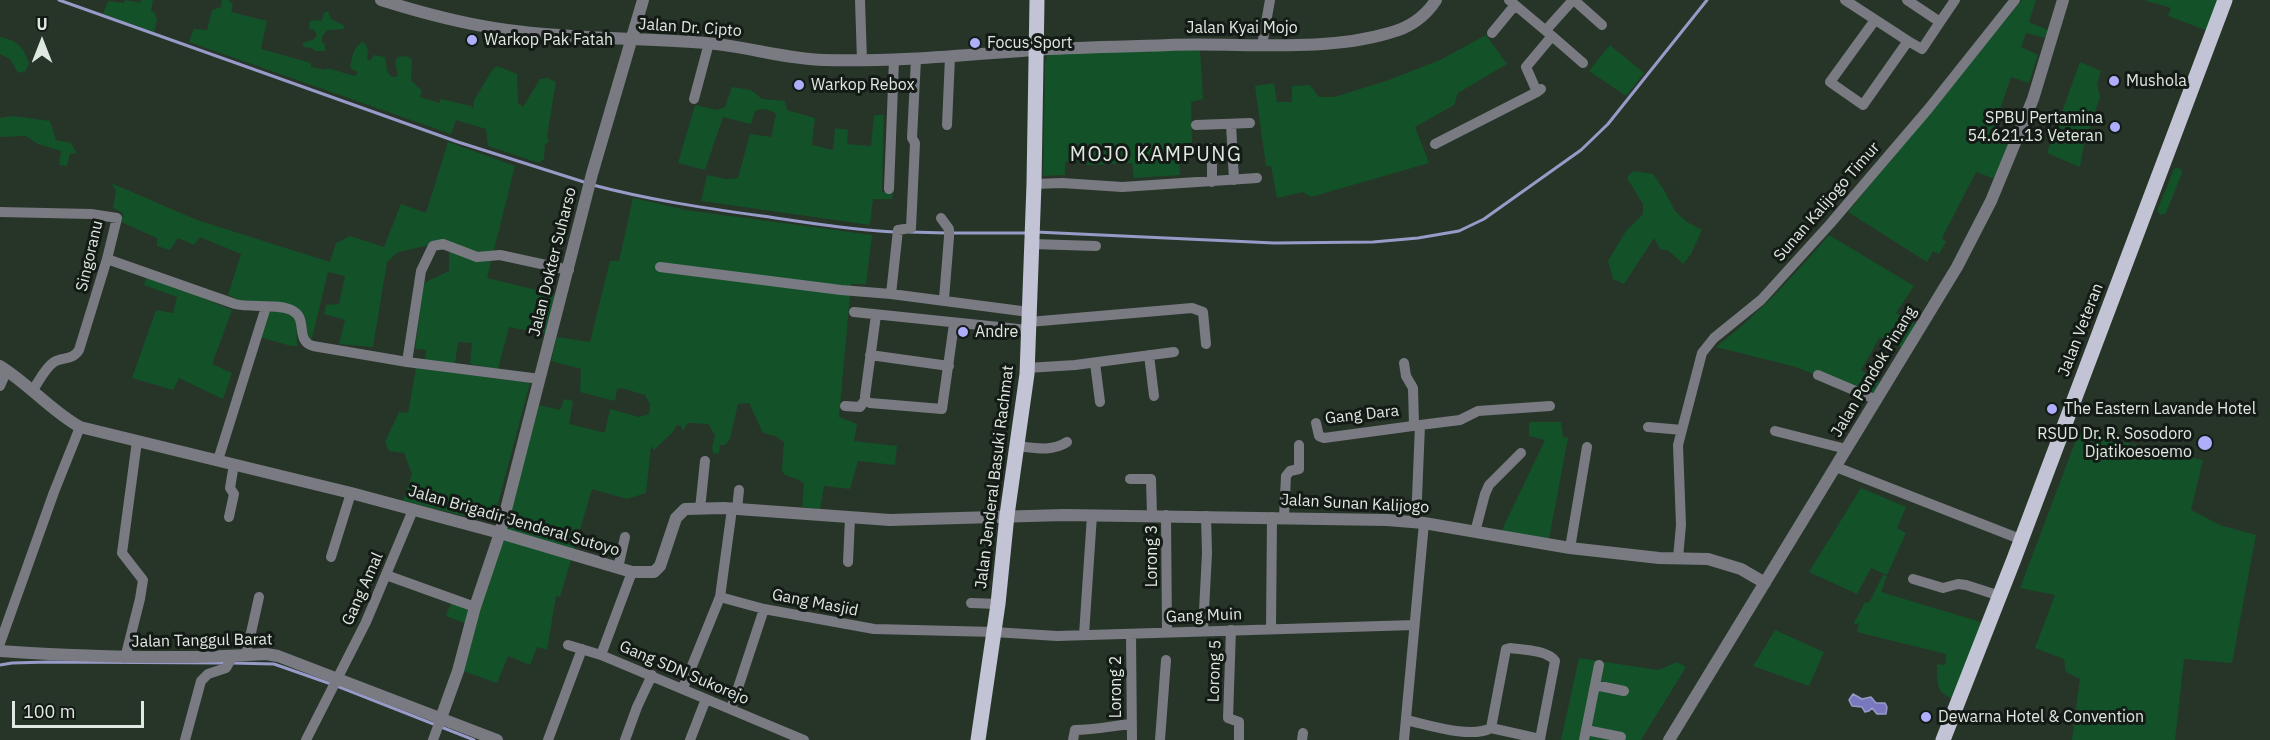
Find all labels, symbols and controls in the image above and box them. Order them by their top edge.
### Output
north arrow [12,12,72,72]
text: U [36,14,48,34]
street label: Jalan Dr. Cipto [638,15,742,41]
street label: Jalan Kyai Mojo [1186,18,1298,38]
place label: Warkop Pak Fatah [484,30,613,50]
marker: Warkop Pak Fatah [465,33,479,47]
place label: Focus Sport [987,33,1072,53]
marker: Focus Sport [968,36,982,50]
place label: Mushola [2126,71,2187,91]
marker: Mushola [2107,74,2121,88]
place label: Warkop Rebox [811,75,915,95]
marker: Warkop Rebox [792,78,806,92]
place label: SPBU Pertamina 54.621.13 Veteran [1967,108,2103,146]
marker: SPBU Pertamina 54.621.13 Veteran [2108,120,2122,134]
street label: Sunan Kalijogo Timur [1770,138,1884,266]
district label: MOJO KAMPUNG [1070,143,1242,167]
street label: Jalan Dokter Suharso [525,185,581,339]
street label: Singoranu [73,219,107,293]
street label: Jalan Veteran [2054,281,2108,379]
street label: Jalan Pondok Pinang [1827,303,1921,441]
place label: Andre [975,322,1018,342]
marker: Andre [956,325,970,339]
street label: Jalan Jenderal Basuki Rachmat [972,364,1018,590]
place label: The Eastern Lavande Hotel [2064,399,2256,419]
street label: Gang Dara [1324,402,1400,428]
marker: The Eastern Lavande Hotel [2045,402,2059,416]
place label: RSUD Dr. R. Sosodoro Djatikoesoemo [2037,424,2192,462]
marker: RSUD Dr. R. Sosodoro Djatikoesoemo [2196,434,2214,452]
street label: Jalan Brigadir Jenderal Sutoyo [406,482,622,560]
street label: Jalan Sunan Kalijogo [1280,491,1430,517]
street label: Lorong 3 [1142,525,1162,587]
street label: Gang Amal [338,549,388,629]
street label: Gang Masjid [770,585,860,621]
street label: Gang Muin [1166,605,1242,627]
street label: Jalan Tanggul Barat [131,630,273,652]
street label: Gang SDN Sukorejo [616,637,752,709]
street label: Lorong 5 [1204,639,1226,703]
street label: Lorong 2 [1106,656,1126,718]
scale bar [15,689,147,727]
text: 100 m [23,700,75,723]
place label: Dewarna Hotel & Convention [1938,707,2144,727]
marker: Dewarna Hotel & Convention [1919,710,1933,724]

